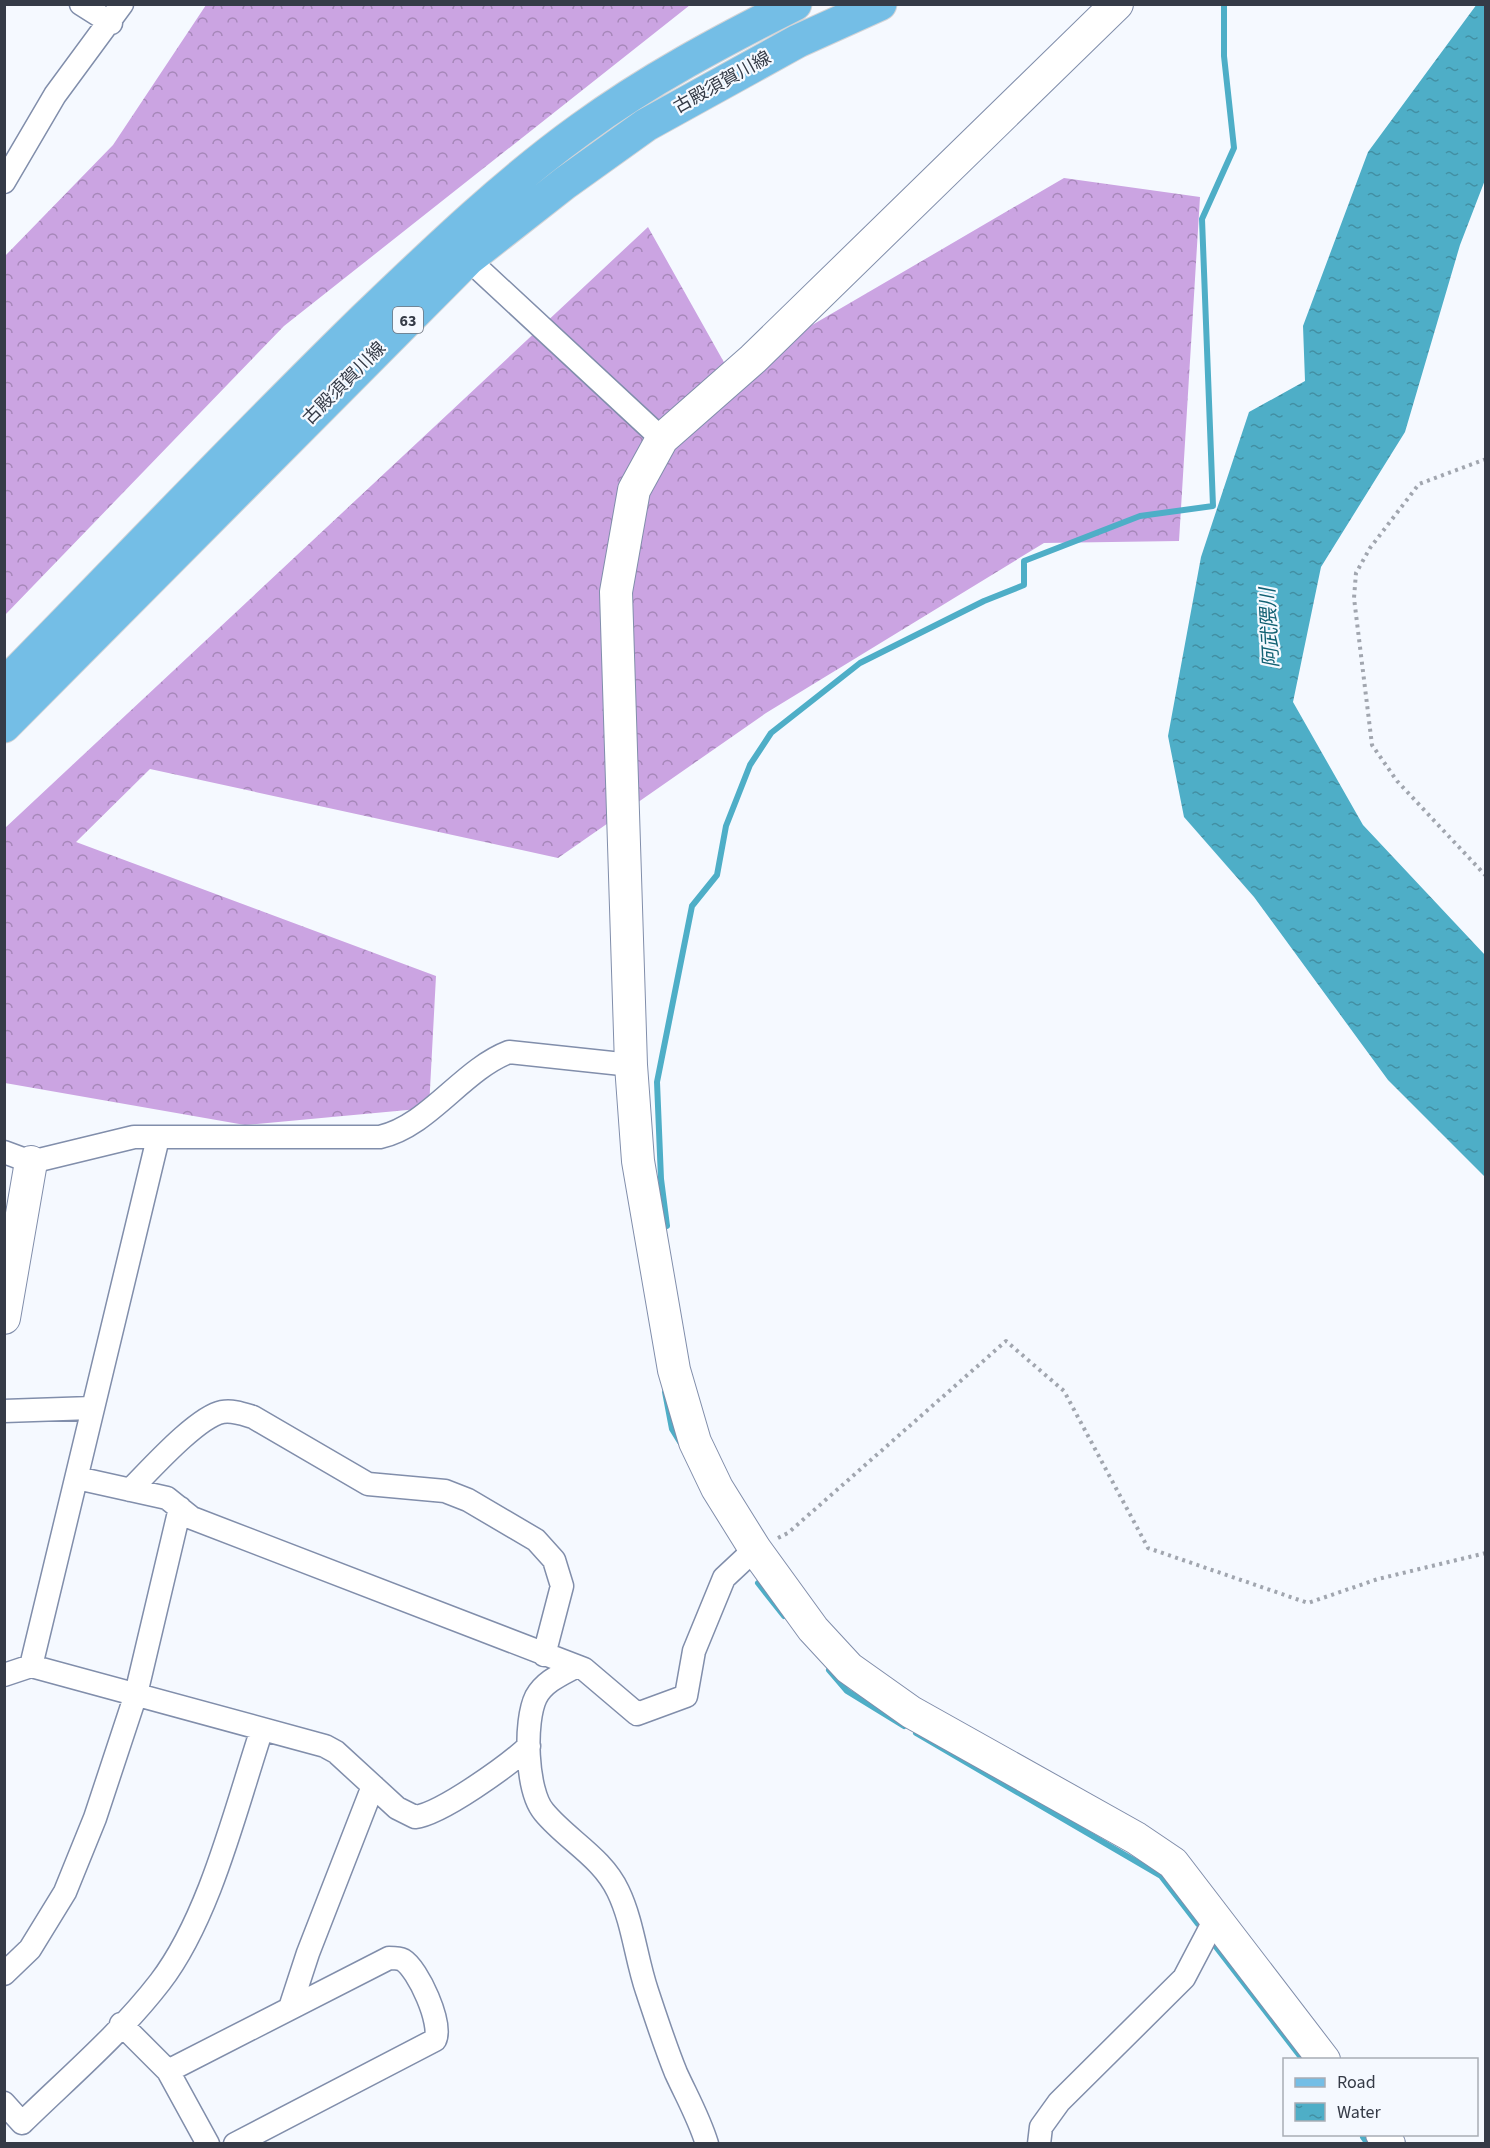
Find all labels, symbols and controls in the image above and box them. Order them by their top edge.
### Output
street label: 古殿須賀川線 [669,45,776,120]
road number: 63 [393,307,423,333]
street label: 古殿須賀川線 [297,336,391,430]
water label: 阿武隈川 [1254,585,1286,669]
legend [1283,2058,1478,2136]
text: Road [1337,2070,1376,2095]
text: Water [1337,2100,1381,2125]

